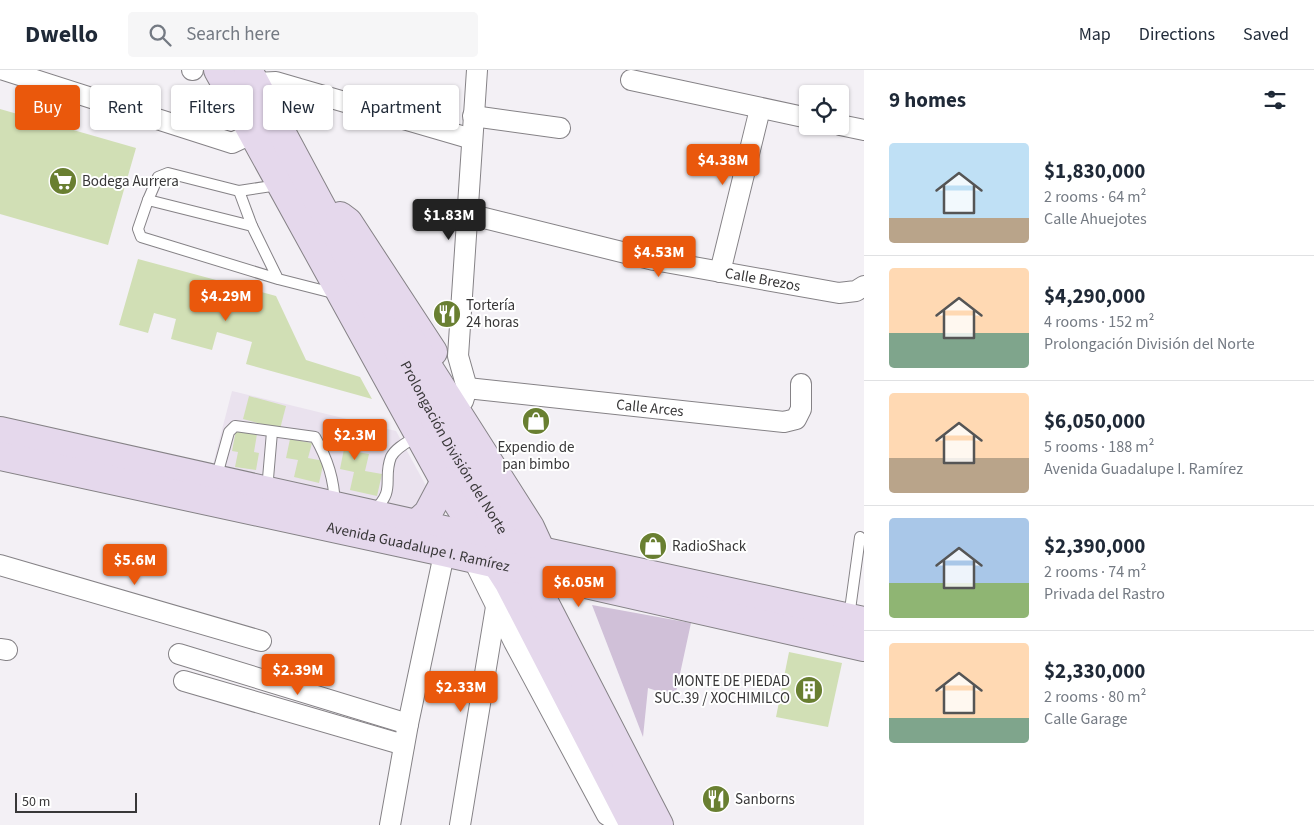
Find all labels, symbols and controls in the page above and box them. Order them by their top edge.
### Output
search box [128,12,478,57]
text: Dwello [25,17,98,52]
icon: search [146,21,174,49]
text: Search here [186,21,280,48]
text: Map [1079,22,1111,47]
text: Directions [1139,22,1215,47]
text: Saved [1243,22,1289,47]
chip: Buy [15,85,80,130]
chip: Rent [90,85,161,130]
chip: Filters [171,85,253,130]
chip: New [263,85,333,130]
chip: Apartment [343,85,459,130]
map controls [799,85,849,135]
button: locate [799,85,849,135]
text: 9 homes [889,85,966,115]
icon: filters [1261,86,1289,114]
pin: $4.38M [682,144,764,186]
text: $4.38M [698,149,748,171]
text: $1,830,000 [1044,156,1145,186]
icon: home [929,163,989,223]
supermarket icon: Bodega Aurrera [48,166,78,196]
place label: Bodega Aurrera [82,171,179,192]
text: 2 rooms · 64 m² [1044,186,1146,208]
pin: $1.83M [408,198,490,241]
text: $1.83M [424,204,474,226]
text: Calle Ahuejotes [1044,208,1147,230]
pin: $4.53M [618,236,700,278]
text: $4.53M [634,241,684,263]
street label: Calle Brezos [723,263,802,297]
pin: $4.29M [185,280,267,322]
text: $4,290,000 [1044,281,1145,311]
text: $4.29M [201,285,251,307]
icon: home [929,288,989,348]
place label: Tortería 24 horas [466,295,519,333]
restaurant icon: Tortería 24 horas [432,299,462,329]
text: 4 rooms · 152 m² [1044,311,1154,333]
text: Prolongación División del Norte [1044,333,1255,355]
street label: Prolongación División del Norte [395,357,512,538]
street label: Calle Arces [615,394,685,422]
shop icon: Expendio de pan bimbo [521,406,551,436]
text: $6,050,000 [1044,406,1145,436]
icon: home [929,413,989,473]
pin: $2.3M [320,418,390,461]
text: $2.3M [334,424,376,446]
text: 5 rooms · 188 m² [1044,436,1154,458]
place label: Expendio de pan bimbo [497,437,575,475]
text: Avenida Guadalupe I. Ramírez [1044,458,1243,480]
street label: Avenida Guadalupe I. Ramírez [325,517,512,578]
shop icon: RadioShack [638,531,668,561]
text: $2,390,000 [1044,531,1145,561]
place label: RadioShack [672,536,747,557]
icon: home [929,538,989,598]
pin: $5.6M [100,544,170,586]
text: $5.6M [114,549,156,571]
text: 2 rooms · 74 m² [1044,561,1146,583]
pin: $6.05M [538,566,620,608]
text: $6.05M [554,571,604,593]
text: Privada del Rastro [1044,583,1165,605]
pin: $2.39M [257,654,339,696]
text: $2,330,000 [1044,656,1145,686]
text: $2.39M [273,659,323,681]
icon: home [929,663,989,723]
pin: $2.33M [420,670,502,713]
place label: MONTE DE PIEDAD SUC.39 / XOCHIMILCO [654,671,790,709]
building icon: MONTE DE PIEDAD SUC.39 / XOCHIMILCO [794,675,824,705]
text: $2.33M [436,676,486,698]
text: 2 rooms · 80 m² [1044,686,1146,708]
text: Calle Garage [1044,708,1127,730]
restaurant icon: Sanborns [701,784,731,814]
place label: Sanborns [735,789,795,810]
scale bar [15,790,138,813]
text: 50 m [22,792,50,812]

